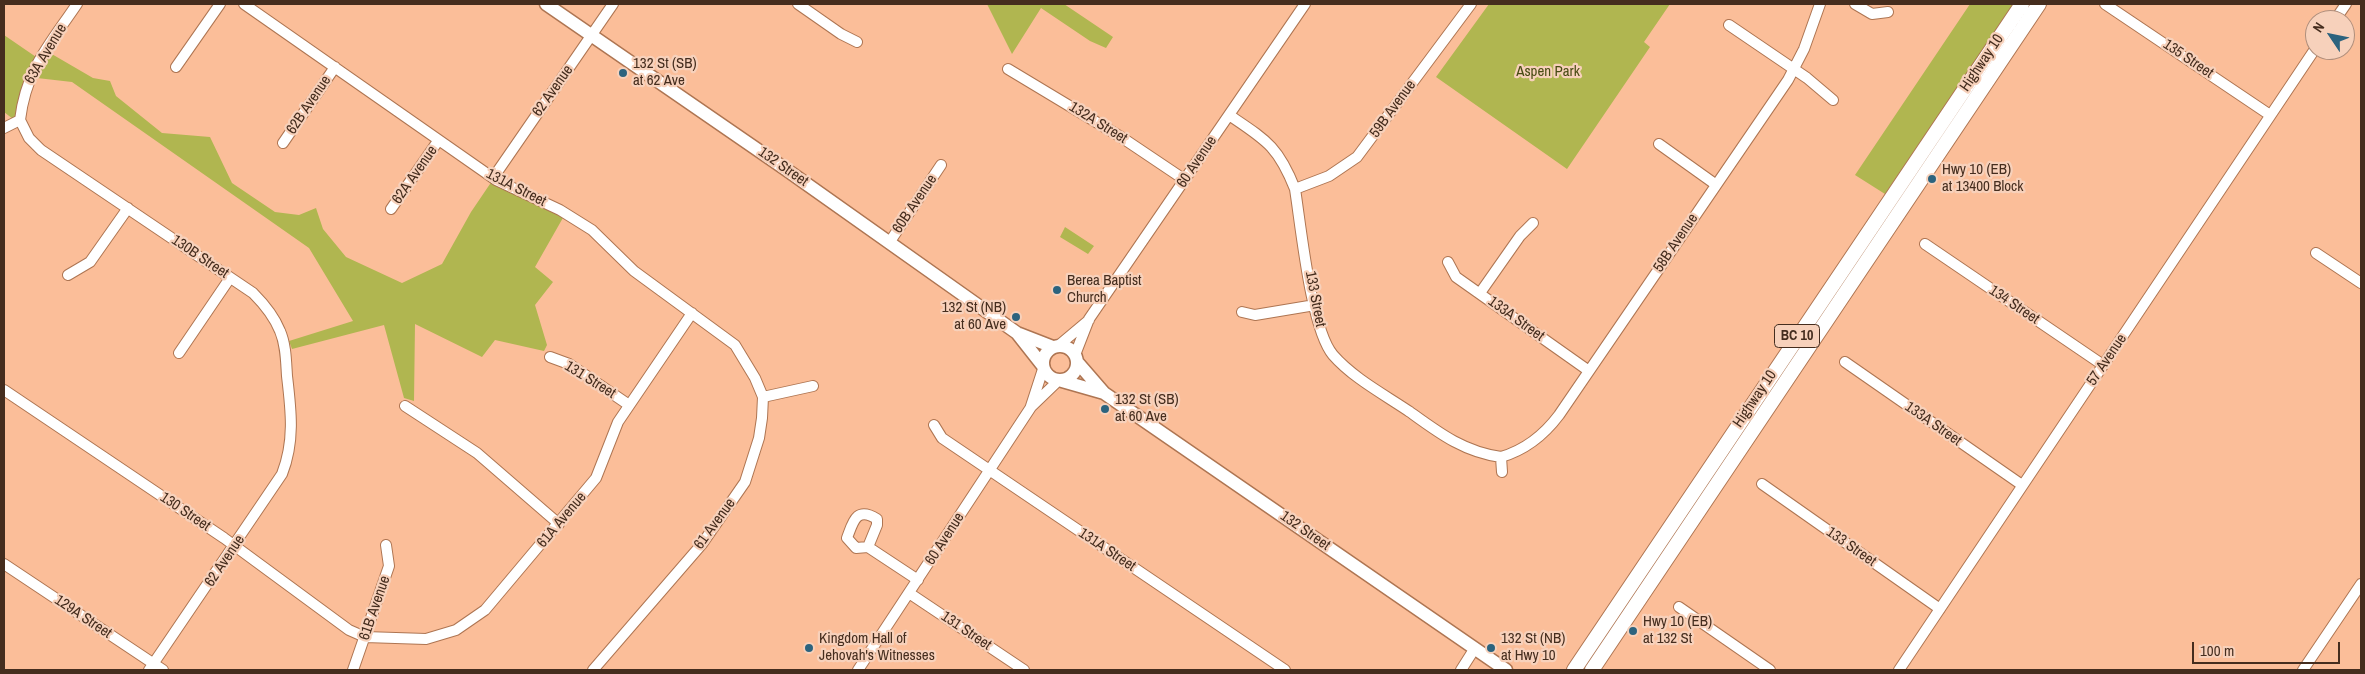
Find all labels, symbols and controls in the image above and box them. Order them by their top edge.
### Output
north arrow [2305,10,2355,60]
text: N [2309,19,2328,36]
street label: 63A Avenue [21,21,71,87]
street label: Highway 10 [1956,31,2008,95]
street label: 135 Street [2159,36,2217,82]
place label: 132 St (SB) at 62 Ave [633,55,697,90]
street label: 62 Avenue [529,62,577,120]
park label: Aspen Park [1516,63,1580,81]
marker: 132 St (SB) at 62 Ave [617,67,629,79]
street label: 62B Avenue [283,72,335,138]
street label: 59B Avenue [1366,77,1420,141]
street label: 132A Street [1066,98,1130,148]
street label: 60 Avenue [1173,133,1221,191]
street label: 62A Avenue [388,142,442,208]
street label: 132 Street [755,143,811,191]
place label: Hwy 10 (EB) at 13400 Block [1942,161,2023,196]
street label: 131A Street [483,165,549,211]
street label: 60B Avenue [889,171,941,237]
marker: Hwy 10 (EB) at 13400 Block [1926,173,1938,185]
street label: 58B Avenue [1650,210,1702,276]
street label: 130B Street [168,231,232,283]
street label: 133 Street [1301,269,1329,329]
place label: Berea Baptist Church [1067,272,1142,307]
street label: 134 Street [1985,282,2043,328]
marker: Berea Baptist Church [1051,284,1063,296]
street label: 133A Street [1484,293,1548,345]
place label: 132 St (NB) at 60 Ave [942,299,1006,334]
marker: 132 St (NB) at 60 Ave [1010,311,1022,323]
road number: BC 10 [1774,324,1820,348]
street label: 57 Avenue [2083,331,2131,389]
street label: 131 Street [561,357,619,403]
street label: Highway 10 [1729,367,1781,431]
place label: 132 St (SB) at 60 Ave [1115,391,1179,426]
street label: 133A Street [1901,398,1965,450]
marker: 132 St (SB) at 60 Ave [1099,403,1111,415]
street label: 130 Street [156,489,214,535]
street label: 61A Avenue [534,489,590,551]
street label: 61 Avenue [690,495,740,553]
street label: 132 Street [1277,507,1333,555]
street label: 60 Avenue [921,510,969,568]
street label: 133 Street [1823,523,1879,571]
street label: 131A Street [1075,524,1139,576]
street label: 62 Avenue [201,532,249,590]
street label: 61B Avenue [356,573,394,643]
street label: 129A Street [51,591,115,643]
street label: 131 Street [937,608,995,654]
place label: Hwy 10 (EB) at 132 St [1643,613,1712,648]
marker: Hwy 10 (EB) at 132 St [1627,625,1639,637]
place label: Kingdom Hall of Jehovah's Witnesses [819,630,935,665]
place label: 132 St (NB) at Hwy 10 [1501,630,1565,665]
scale bar [2195,632,2342,664]
text: 100 m [2200,640,2234,661]
marker: Kingdom Hall of Jehovah's Witnesses [803,642,815,654]
marker: 132 St (NB) at Hwy 10 [1485,642,1497,654]

